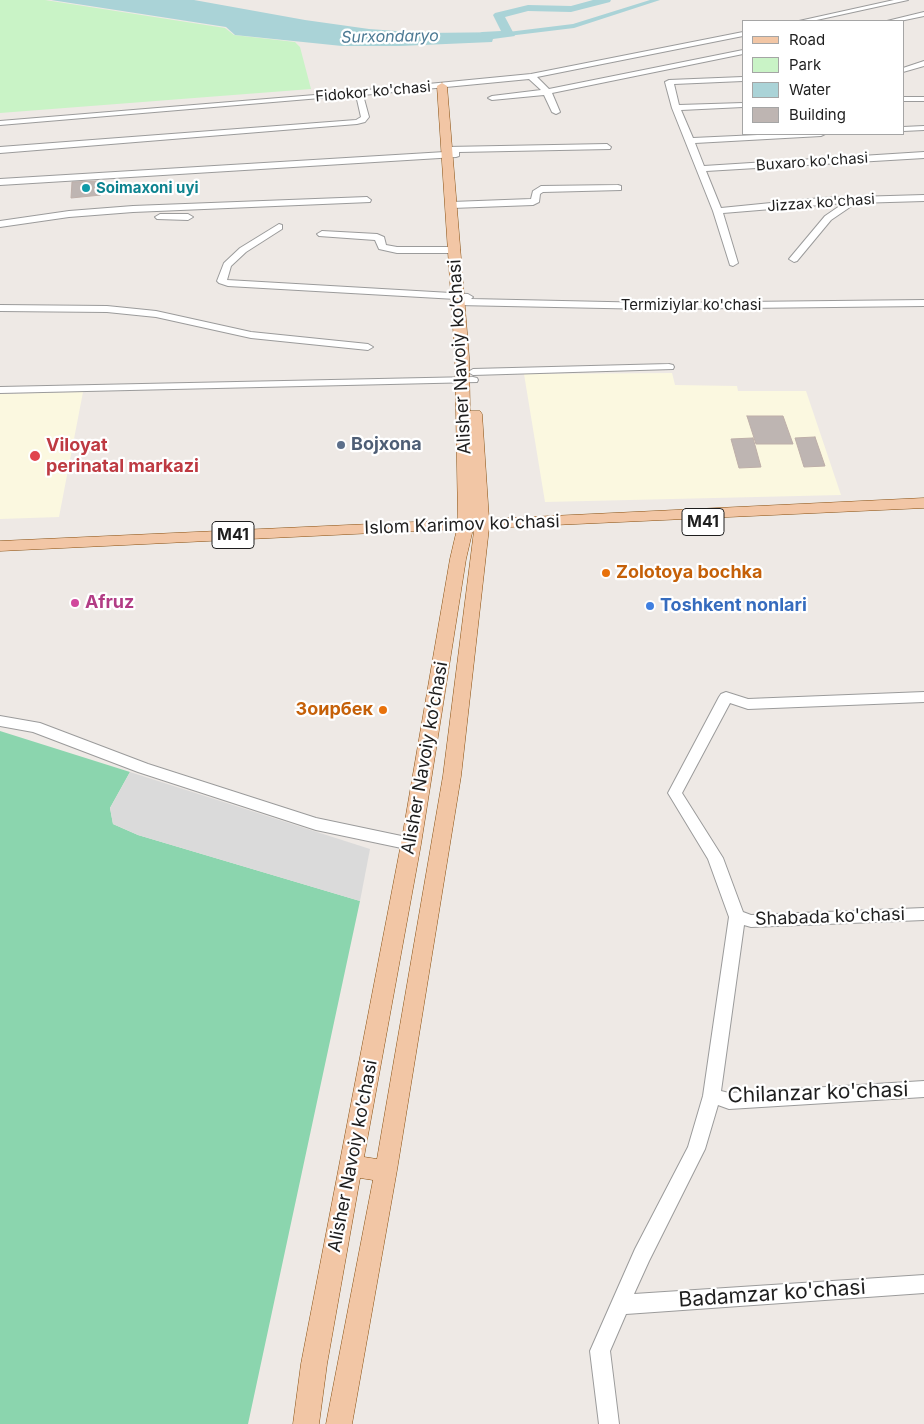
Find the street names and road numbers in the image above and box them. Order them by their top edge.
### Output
street label: Fidokor ko'chasi [315,78,431,106]
street label: Buxaro ko'chasi [755,149,869,175]
street label: Jizzax ko'chasi [767,190,875,216]
street label: Alisher Navoiy ko’chasi [444,259,476,455]
street label: Termiziylar ko'chasi [621,296,761,314]
road number: M41 [682,508,724,536]
street label: Islom Karimov ko'chasi [364,511,560,539]
road number: M41 [212,522,254,548]
street label: Alisher Navoiy ko’chasi [397,660,453,856]
street label: Shabada ko'chasi [755,904,905,930]
street label: Alisher Navoiy ko’chasi [324,1058,382,1254]
street label: Chilanzar ko'chasi [727,1077,909,1109]
street label: Badamzar ko'chasi [678,1275,866,1313]

